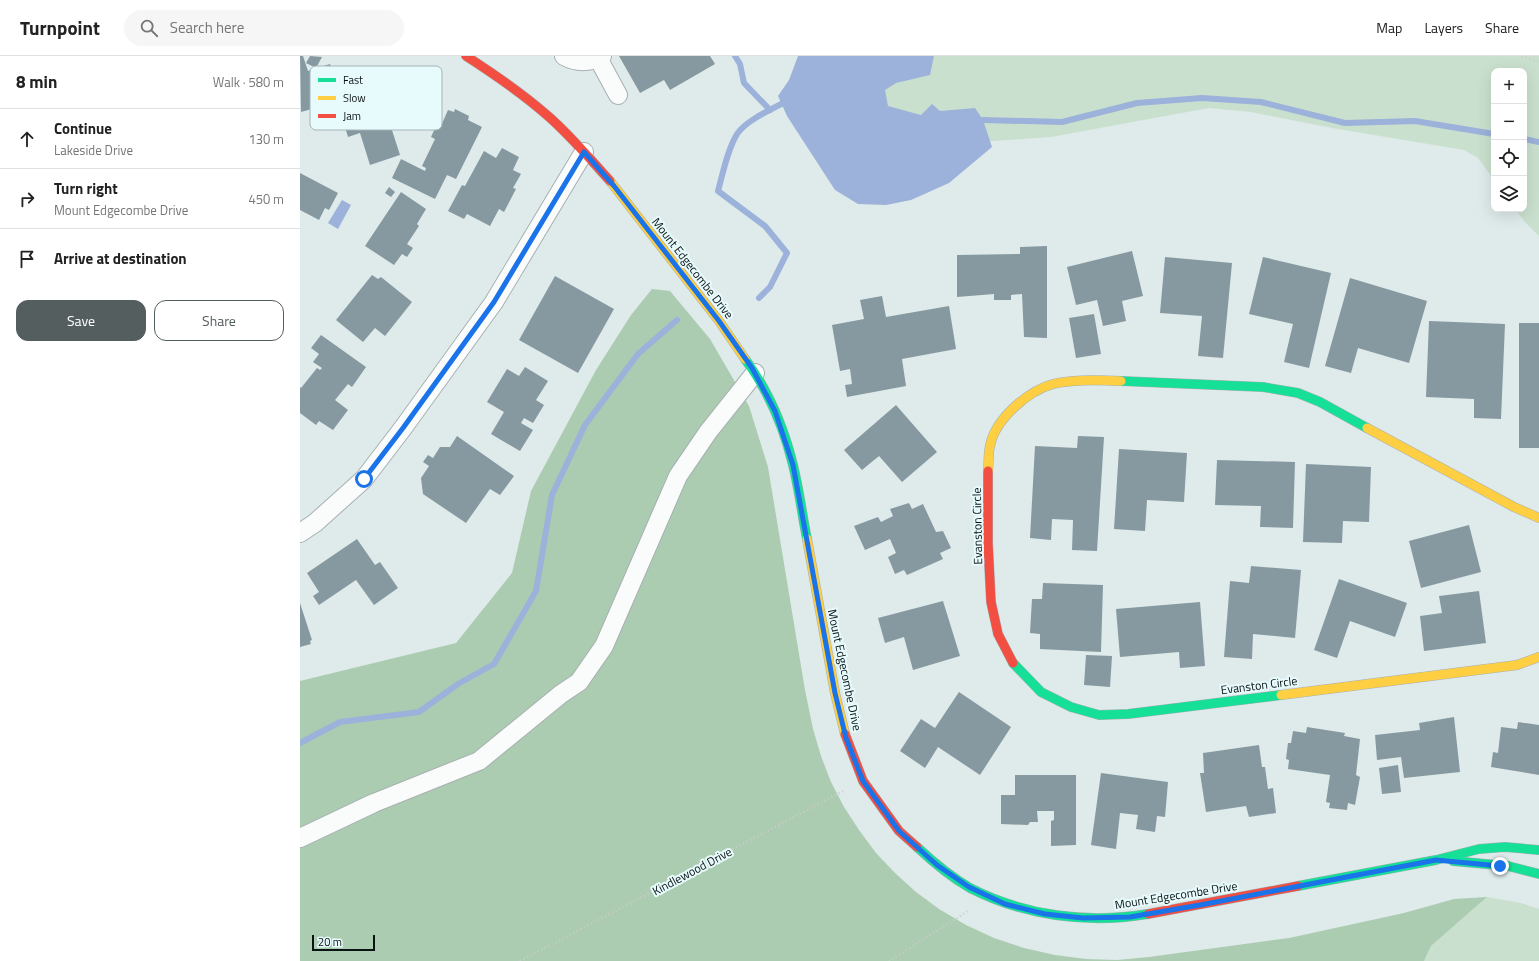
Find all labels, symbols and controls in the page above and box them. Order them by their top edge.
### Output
search box [124,10,404,46]
text: Turnpoint [20,13,100,42]
text: Search here [170,16,244,39]
icon: search [138,17,160,39]
text: Map [1376,17,1402,38]
text: Layers [1424,17,1463,38]
text: Share [1485,17,1519,38]
legend [310,66,442,130]
map controls [1491,68,1527,212]
button: + [1491,68,1527,104]
text: 8 min [16,69,57,95]
text: Walk · 580 m [213,72,284,92]
text: Fast [343,72,363,88]
text: Slow [343,90,366,106]
button: − [1491,104,1527,140]
text: Jam [343,108,361,124]
text: Continue [54,117,112,140]
icon: ahead [16,128,38,150]
text: 130 m [248,129,284,149]
text: Lakeside Drive [54,140,133,160]
button: locate [1491,140,1527,176]
button: layers [1491,176,1527,212]
text: Turn right [54,177,118,200]
icon: right [16,188,38,210]
text: 450 m [248,189,284,209]
text: Mount Edgecombe Drive [54,200,188,220]
street label: Mount Edgecombe Drive [647,213,739,323]
text: Arrive at destination [54,247,187,270]
icon: arrive [16,248,38,270]
button: Save [16,300,146,341]
button: Share [154,300,284,341]
route start [355,470,373,488]
street label: Evanston Circle [967,487,987,565]
street label: Mount Edgecombe Drive [823,607,867,733]
street label: Evanston Circle [1220,671,1298,699]
street label: Kindlewood Drive [649,842,735,900]
route end [1491,857,1509,875]
street label: Mount Edgecombe Drive [1113,876,1239,914]
scale bar [312,933,375,952]
text: 20 m [318,934,342,950]

